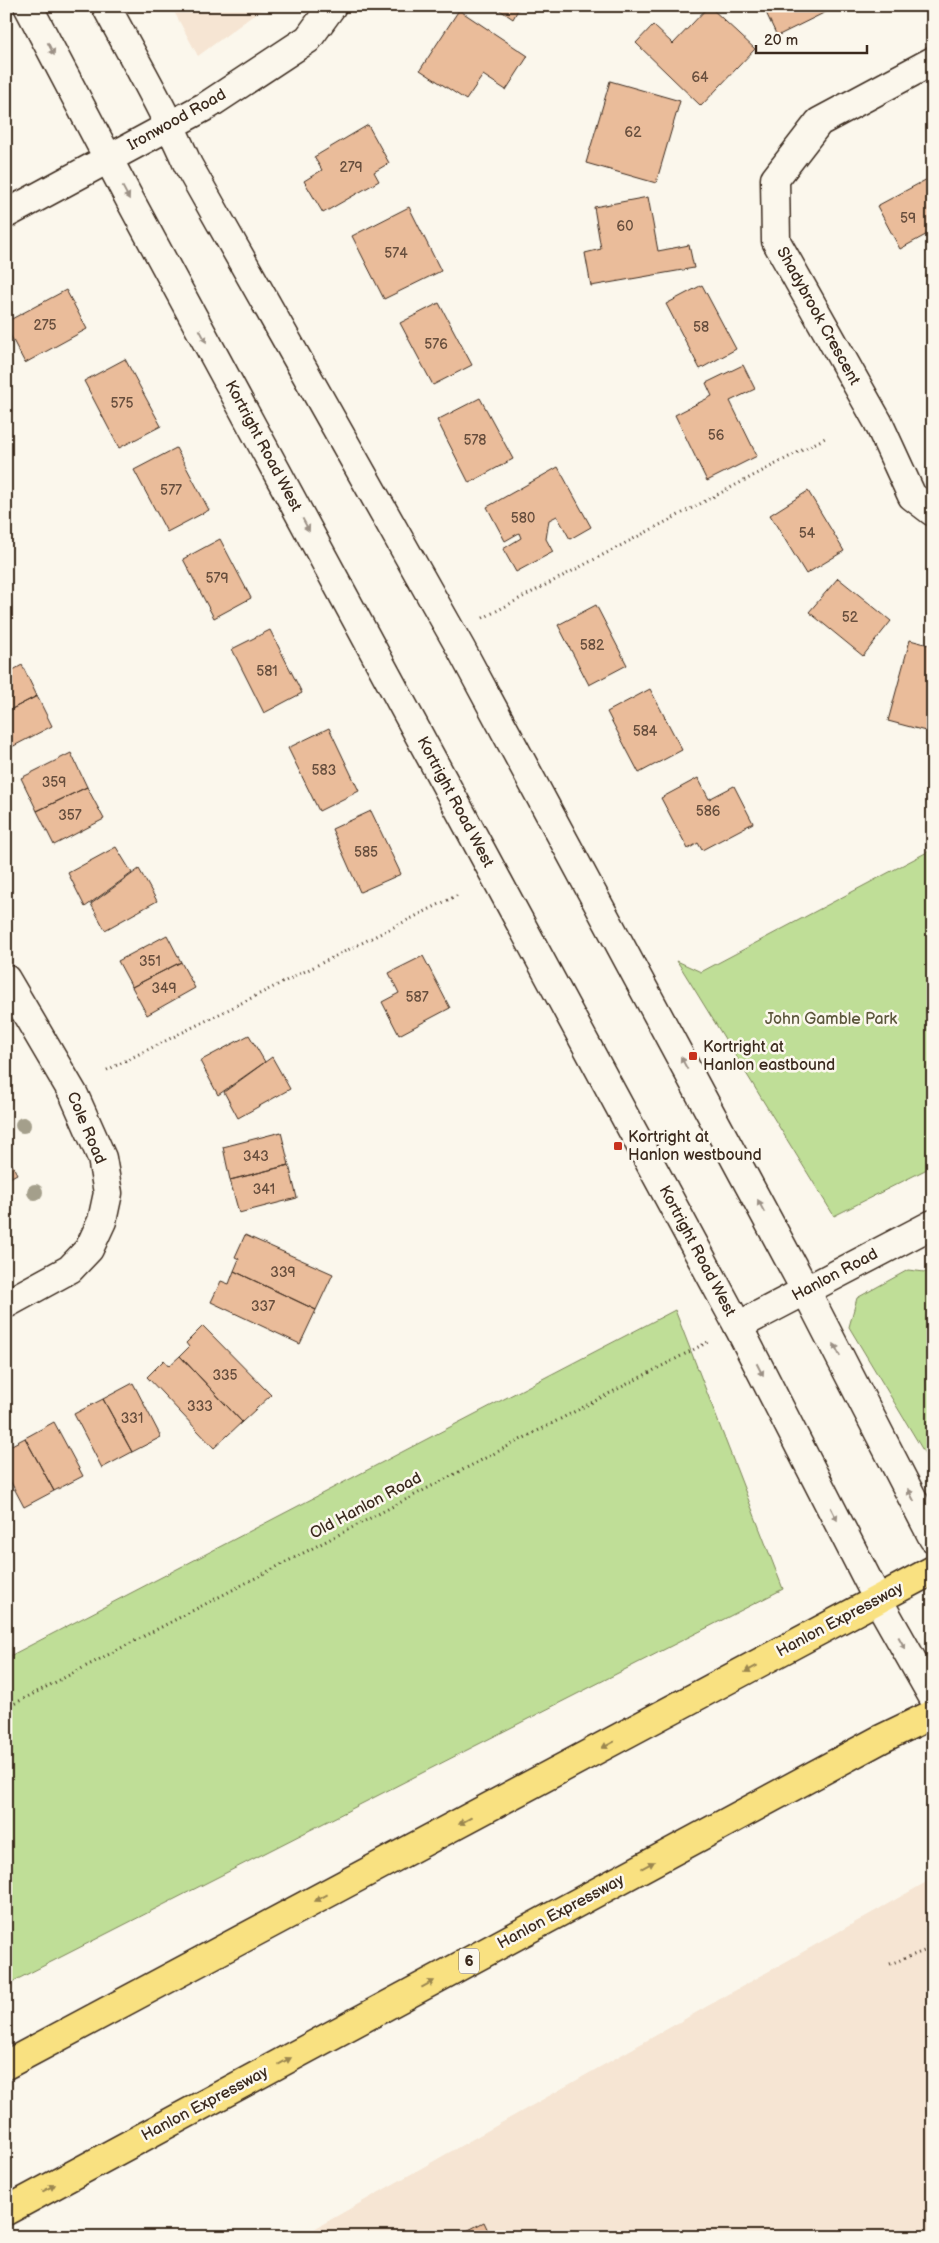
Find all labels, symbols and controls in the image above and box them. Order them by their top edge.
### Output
scale bar [756,22,868,54]
text: 20 m [764,31,798,50]
one-way arrow [47,42,55,57]
house number: 64 [691,69,709,86]
street label: Ironwood Road [125,85,229,155]
house number: 62 [625,124,642,141]
house number: 279 [339,159,363,176]
one-way arrow [122,186,130,201]
house number: 59 [900,210,916,227]
house number: 60 [617,218,633,235]
street label: Shadybrook Crescent [772,244,864,388]
house number: 574 [384,245,408,262]
house number: 275 [33,317,57,334]
house number: 58 [693,319,709,336]
one-way arrow [199,330,208,343]
house number: 576 [424,336,448,353]
street label: Kortright Road West [221,377,306,515]
house number: 575 [111,395,133,412]
house number: 56 [708,427,725,444]
house number: 578 [463,432,487,449]
house number: 577 [160,482,182,499]
house number: 580 [511,510,535,527]
one-way arrow [302,518,310,533]
house number: 54 [799,525,816,542]
house number: 579 [206,570,229,587]
house number: 52 [842,609,859,626]
house number: 582 [580,637,605,654]
house number: 581 [256,663,278,680]
house number: 584 [633,723,658,740]
street label: Kortright Road West [413,733,498,871]
house number: 583 [312,762,336,779]
house number: 359 [42,774,66,791]
house number: 586 [696,803,721,820]
house number: 357 [58,807,82,824]
house number: 585 [354,844,378,861]
house number: 351 [139,953,161,970]
house number: 349 [151,980,177,997]
house number: 587 [405,989,429,1006]
park label: John Gamble Park [765,1010,897,1029]
place label: Kortright at Hanlon eastbound [703,1038,835,1075]
marker: Kortright at Hanlon eastbound [687,1050,699,1062]
one-way arrow [680,1056,688,1070]
street label: Cole Road [62,1089,110,1167]
place label: Kortright at Hanlon westbound [628,1128,762,1165]
marker: Kortright at Hanlon westbound [612,1140,624,1152]
house number: 343 [243,1148,269,1165]
house number: 341 [253,1181,275,1198]
street label: Kortright Road West [655,1182,740,1320]
one-way arrow [757,1199,765,1214]
street label: Hanlon Road [789,1244,881,1306]
house number: 339 [270,1264,296,1281]
house number: 337 [251,1298,275,1315]
one-way arrow [833,1343,841,1357]
one-way arrow [756,1363,764,1377]
house number: 335 [212,1367,238,1384]
house number: 333 [187,1398,213,1415]
house number: 331 [121,1410,143,1427]
street label: Old Hanlon Road [307,1469,425,1543]
one-way arrow [907,1487,915,1502]
one-way arrow [830,1507,838,1522]
street label: Hanlon Expressway [773,1578,907,1661]
one-way arrow [898,1636,907,1649]
one-way arrow [745,1664,758,1673]
one-way arrow [601,1741,615,1749]
one-way arrow [457,1817,472,1825]
one-way arrow [640,1861,655,1869]
street label: Hanlon Expressway [494,1870,628,1953]
one-way arrow [314,1893,328,1902]
road number: 6 [459,1948,479,1974]
one-way arrow [420,1980,435,1988]
one-way arrow [277,2057,292,2065]
street label: Hanlon Expressway [138,2062,272,2145]
one-way arrow [42,2184,56,2192]

